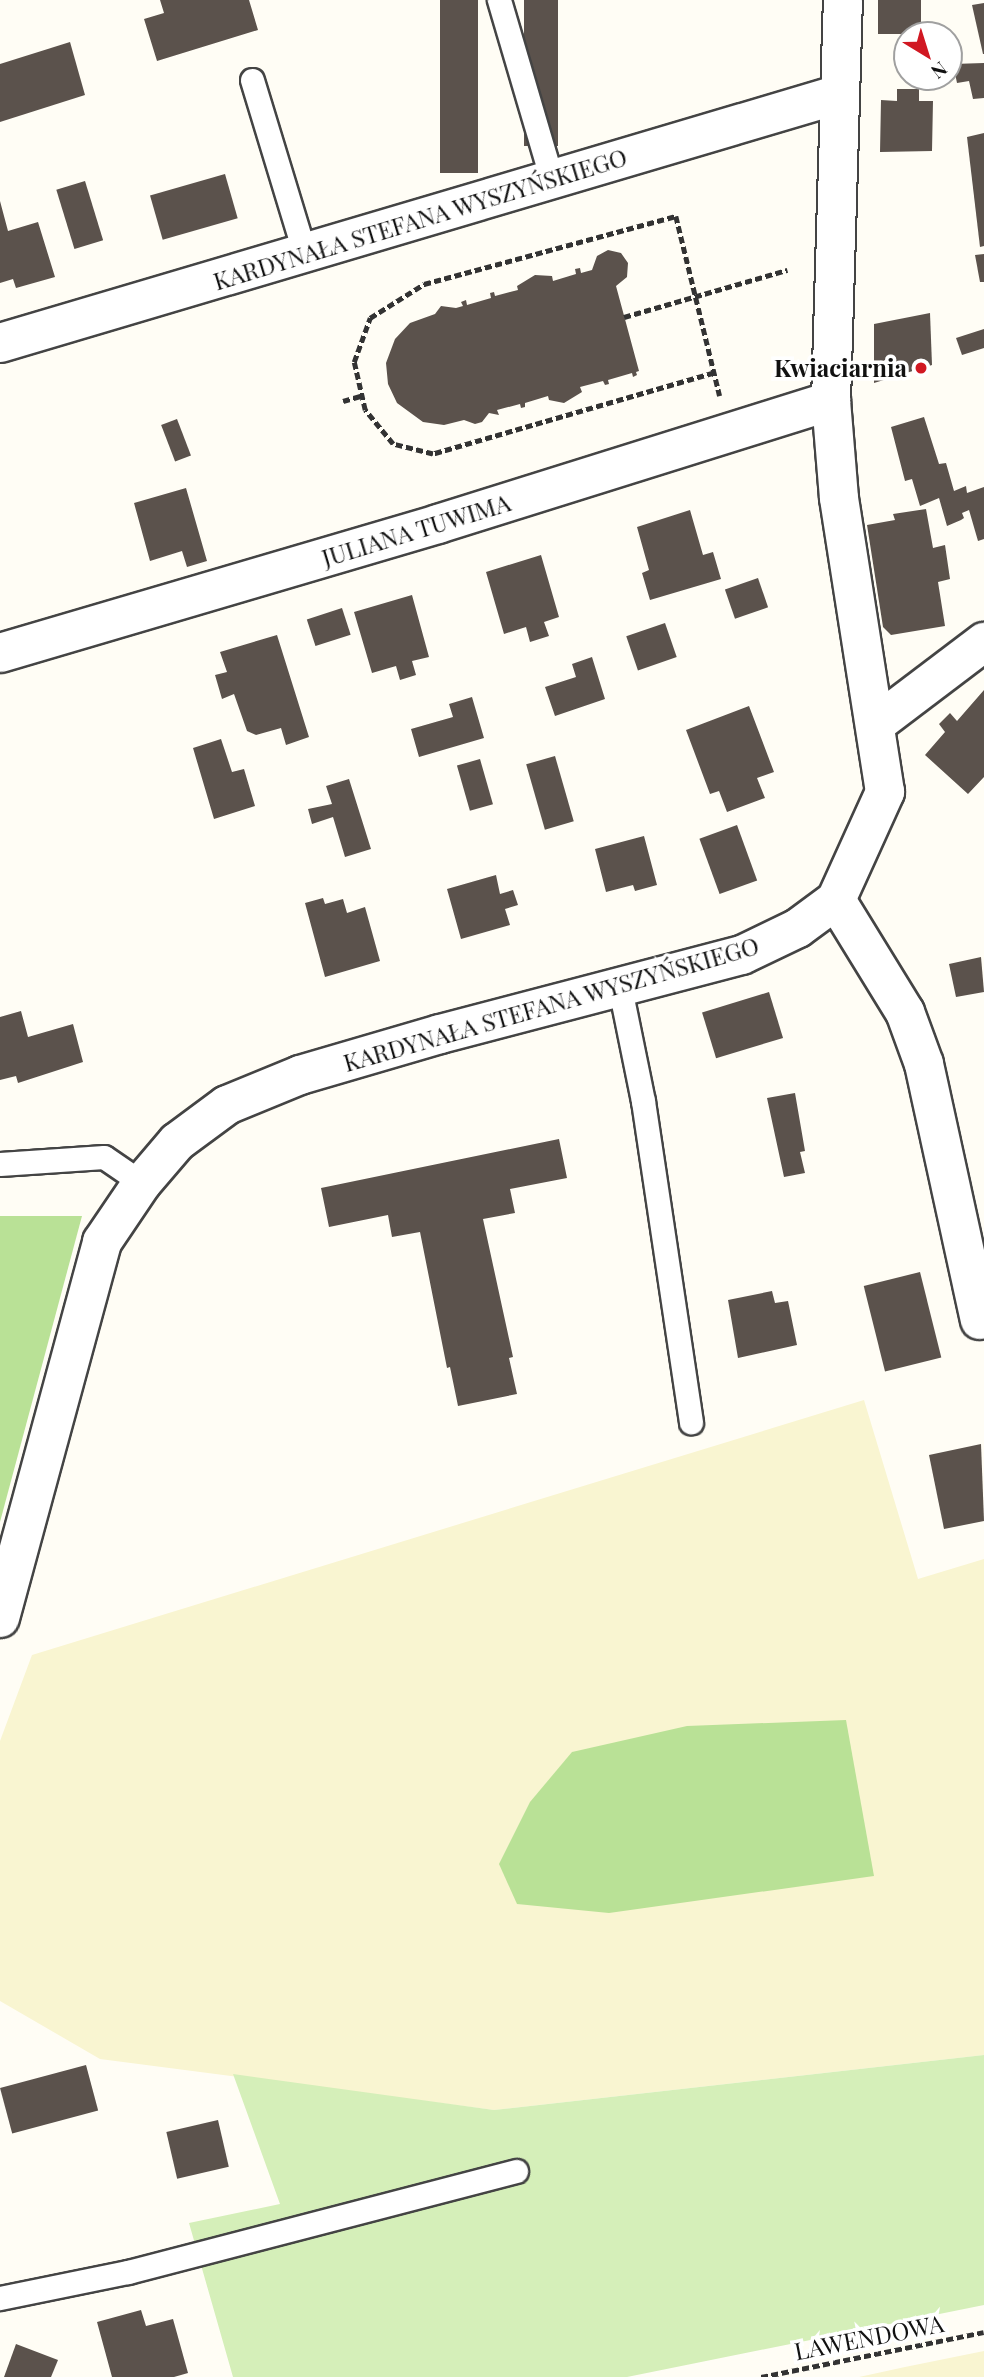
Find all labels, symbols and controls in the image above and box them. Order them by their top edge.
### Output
north arrow [893,21,963,91]
text: N [926,57,953,85]
street label: KARDYNAŁA STEFANA WYSZYŃSKIEGO [209,142,631,296]
place label: Kwiaciarnia [774,354,907,382]
marker: Kwiaciarnia [913,360,929,376]
street label: JULIANA TUWIMA [318,488,514,572]
street label: KARDYNAŁA STEFANA WYSZYŃSKIEGO [340,931,762,1077]
street label: LAWENDOWA [792,2308,946,2366]

